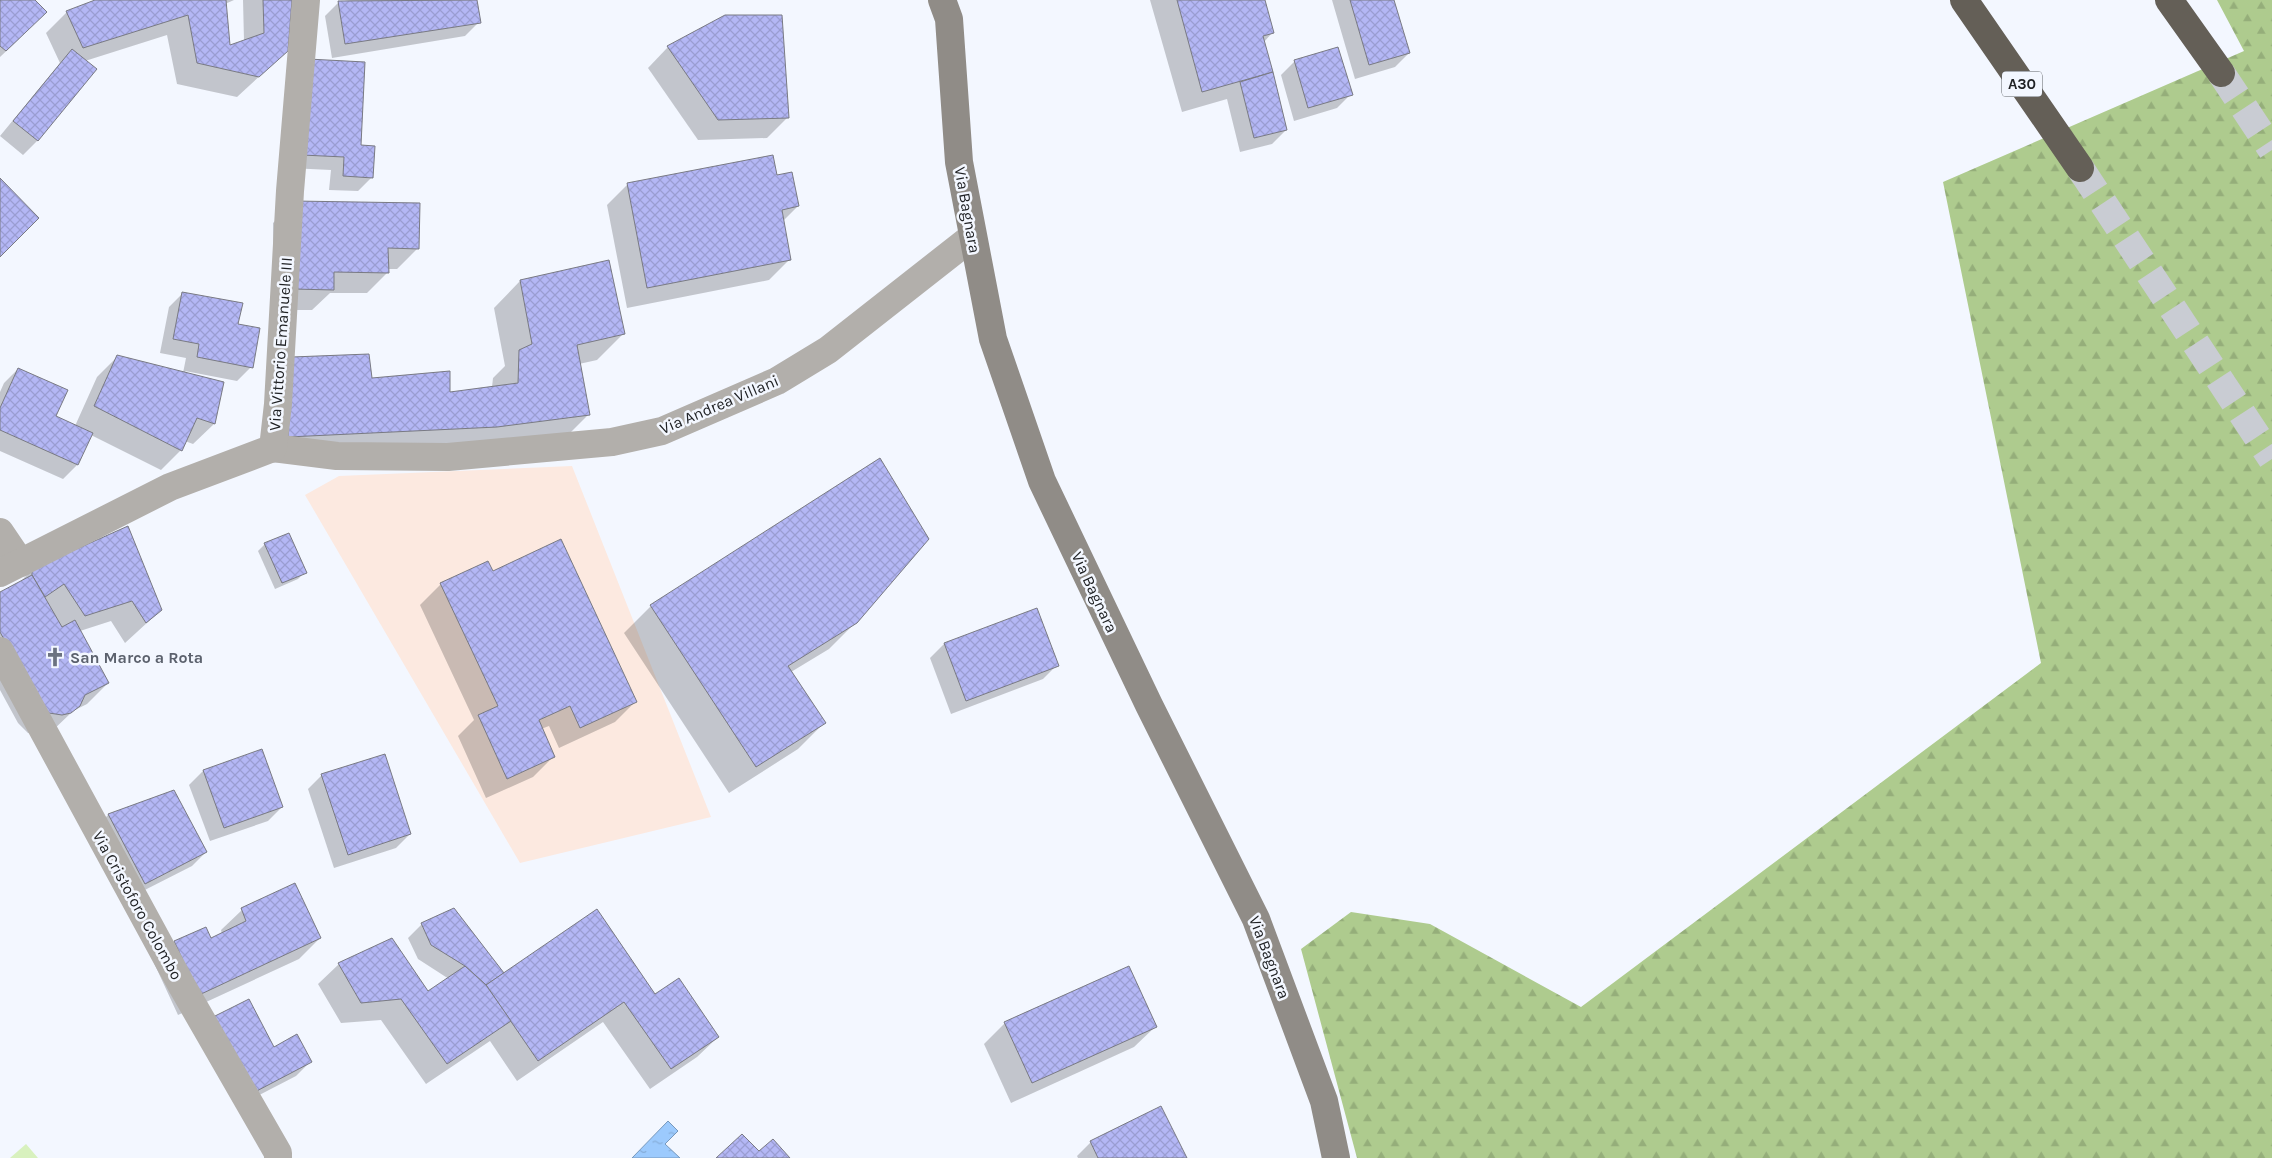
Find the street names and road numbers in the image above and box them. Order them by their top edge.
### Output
road number: A30 [2002,72,2042,96]
street label: Via Bagnara [951,165,984,255]
street label: Via Vittorio Emanuele III [265,256,296,432]
street label: Via Andrea Villani [657,371,781,438]
street label: Via Bagnara [1068,549,1122,636]
street label: Via Cristoforo Colombo [89,827,186,983]
street label: Via Bagnara [1245,913,1294,1001]

